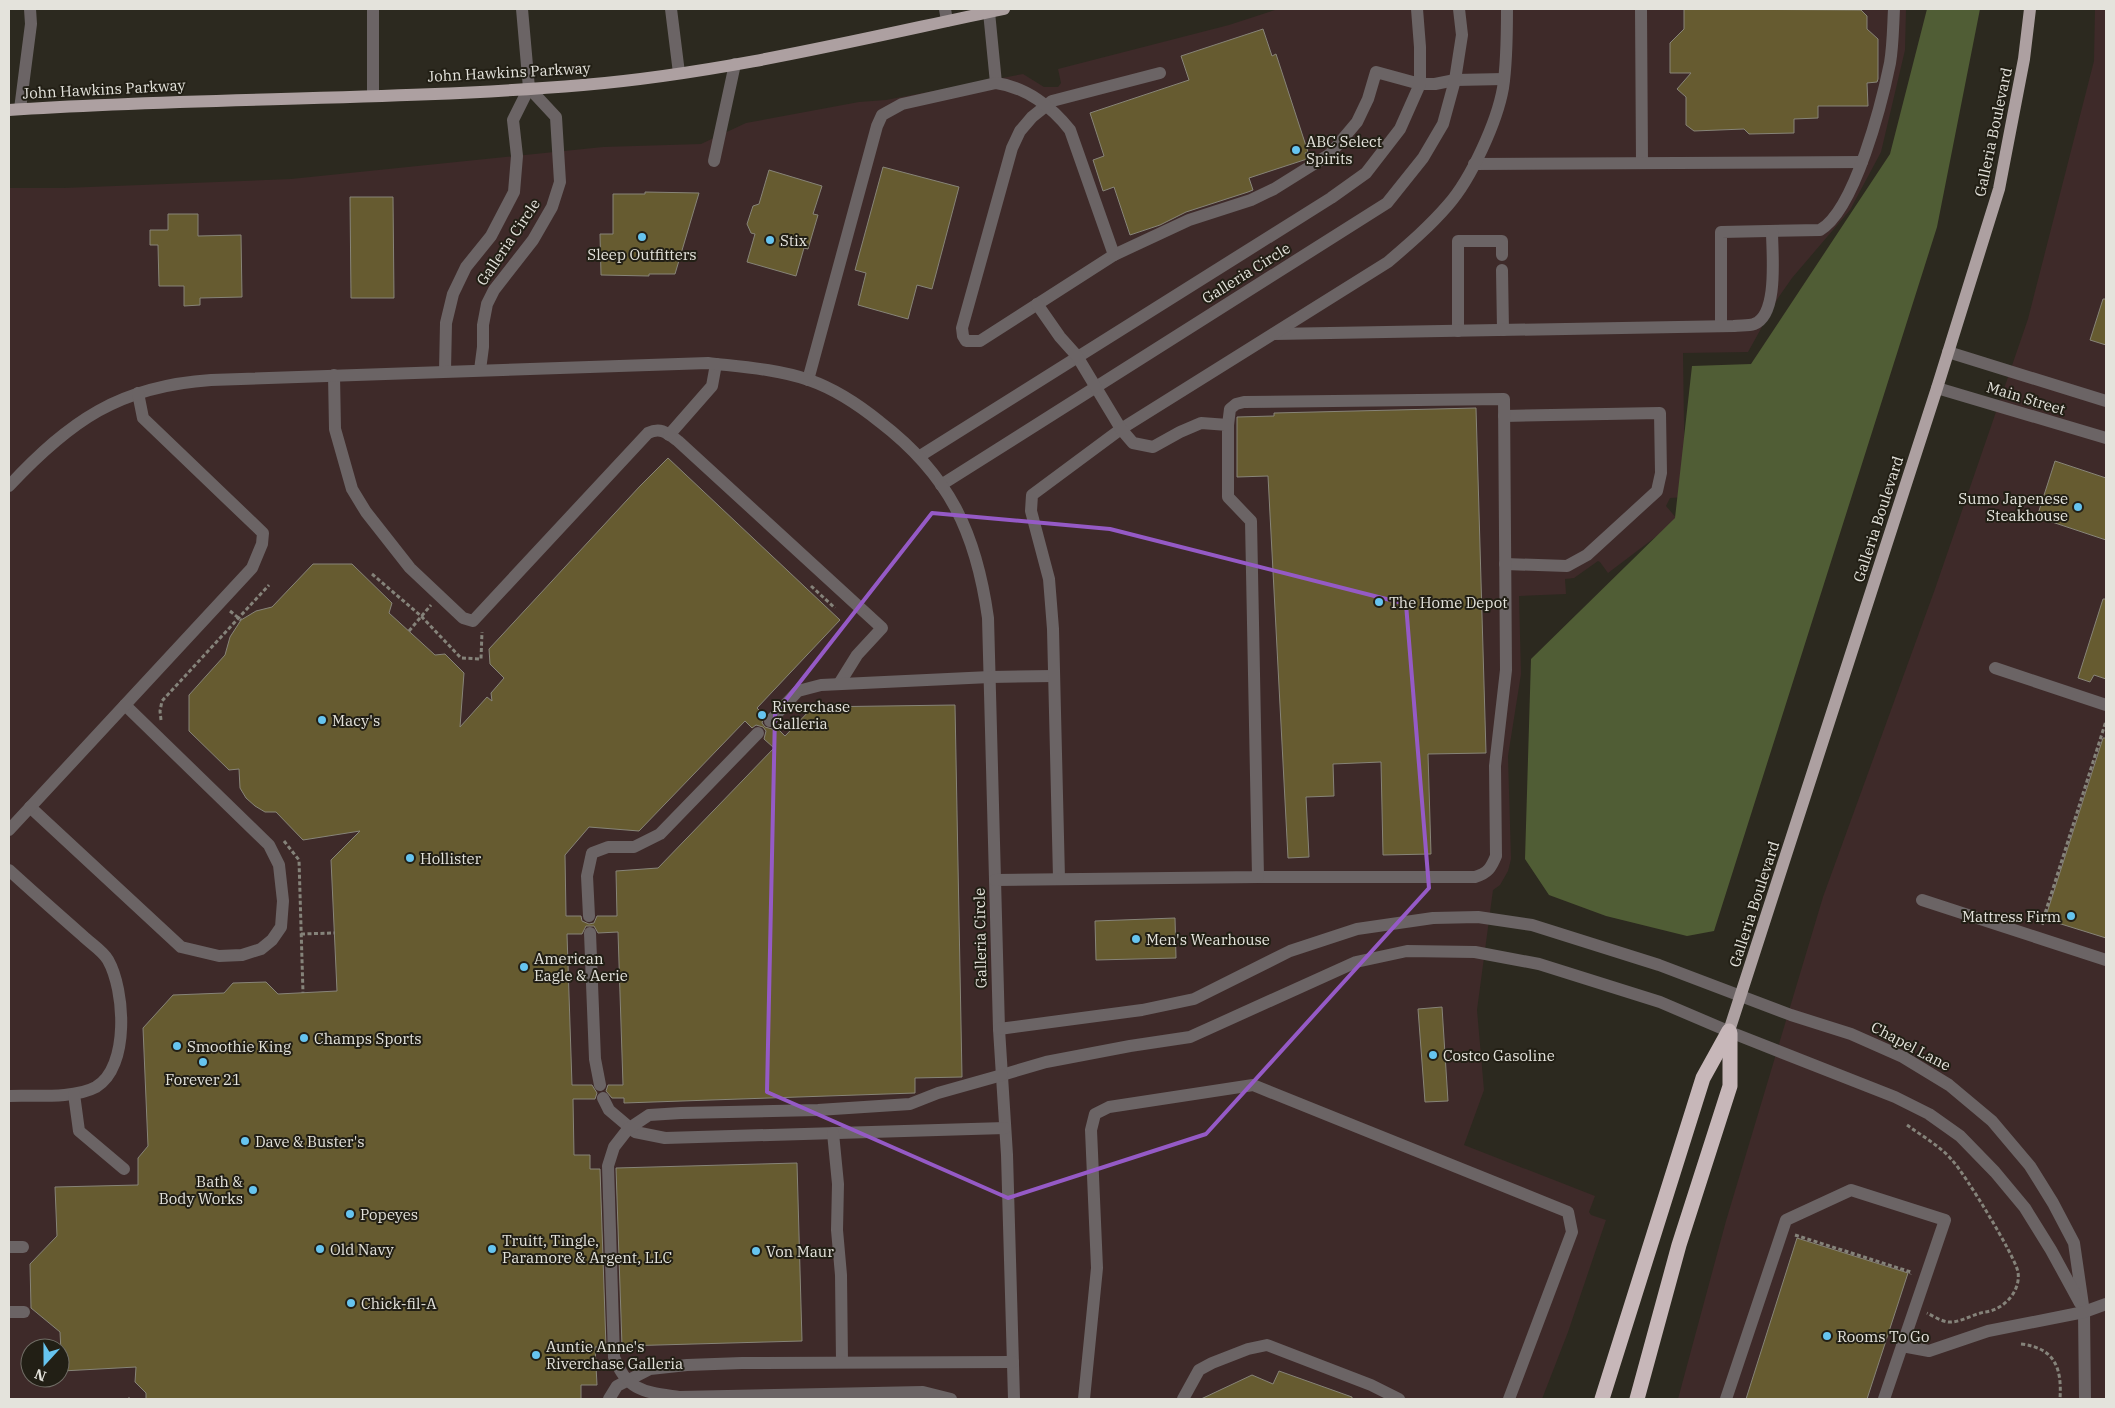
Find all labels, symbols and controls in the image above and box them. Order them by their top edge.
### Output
street label: John Hawkins Parkway [427,58,591,86]
street label: Galleria Boulevard [1970,66,2016,198]
street label: John Hawkins Parkway [22,75,186,103]
place label: ABC Select Spirits [1306,132,1382,168]
marker: ABC Select Spirits [1290,144,1302,156]
street label: Galleria Circle [472,195,544,289]
marker: Sleep Outfitters [636,231,648,243]
place label: Stix [780,231,807,250]
marker: Stix [764,234,776,246]
street label: Galleria Circle [1198,238,1294,308]
place label: Sleep Outfitters [587,245,697,264]
street label: Main Street [1984,377,2068,419]
street label: Galleria Boulevard [1849,454,1907,584]
place label: Sumo Japenese Steakhouse [1958,489,2068,525]
marker: Sumo Japenese Steakhouse [2072,501,2084,513]
place label: The Home Depot [1389,593,1507,612]
marker: The Home Depot [1373,596,1385,608]
place label: Riverchase Galleria [772,697,850,733]
marker: Riverchase Galleria [756,709,768,721]
place label: Macy's [332,711,380,730]
marker: Macy's [316,714,328,726]
street label: Galleria Boulevard [1725,839,1783,969]
place label: Hollister [420,849,482,868]
marker: Hollister [404,852,416,864]
street label: Galleria Circle [970,888,990,988]
place label: Mattress Firm [1962,907,2061,926]
marker: Mattress Firm [2065,910,2077,922]
place label: Men's Wearhouse [1146,930,1270,949]
marker: Men's Wearhouse [1130,933,1142,945]
place label: American Eagle & Aerie [534,949,628,985]
marker: American Eagle & Aerie [518,961,530,973]
street label: Chapel Lane [1868,1017,1954,1075]
place label: Champs Sports [314,1029,422,1048]
marker: Champs Sports [298,1032,310,1044]
place label: Smoothie King [187,1037,291,1056]
marker: Smoothie King [171,1040,183,1052]
place label: Costco Gasoline [1443,1046,1555,1065]
marker: Costco Gasoline [1427,1049,1439,1061]
marker: Forever 21 [197,1056,209,1068]
place label: Forever 21 [165,1070,241,1089]
place label: Dave & Buster's [255,1132,365,1151]
marker: Dave & Buster's [239,1135,251,1147]
place label: Bath & Body Works [159,1172,243,1208]
marker: Bath & Body Works [247,1184,259,1196]
place label: Popeyes [360,1205,418,1224]
marker: Popeyes [344,1208,356,1220]
place label: Truitt, Tingle, Paramore & Argent, LLC [502,1231,672,1267]
place label: Old Navy [330,1240,394,1259]
place label: Von Maur [766,1242,834,1261]
marker: Old Navy [314,1243,326,1255]
marker: Truitt, Tingle, Paramore & Argent, LLC [486,1243,498,1255]
marker: Von Maur [750,1245,762,1257]
place label: Chick-fil-A [361,1294,437,1313]
marker: Chick-fil-A [345,1297,357,1309]
place label: Rooms To Go [1837,1327,1929,1346]
marker: Rooms To Go [1821,1330,1833,1342]
place label: Auntie Anne's Riverchase Galleria [546,1337,683,1373]
north arrow [20,1338,70,1388]
marker: Auntie Anne's Riverchase Galleria [530,1349,542,1361]
text: N [32,1365,49,1386]

